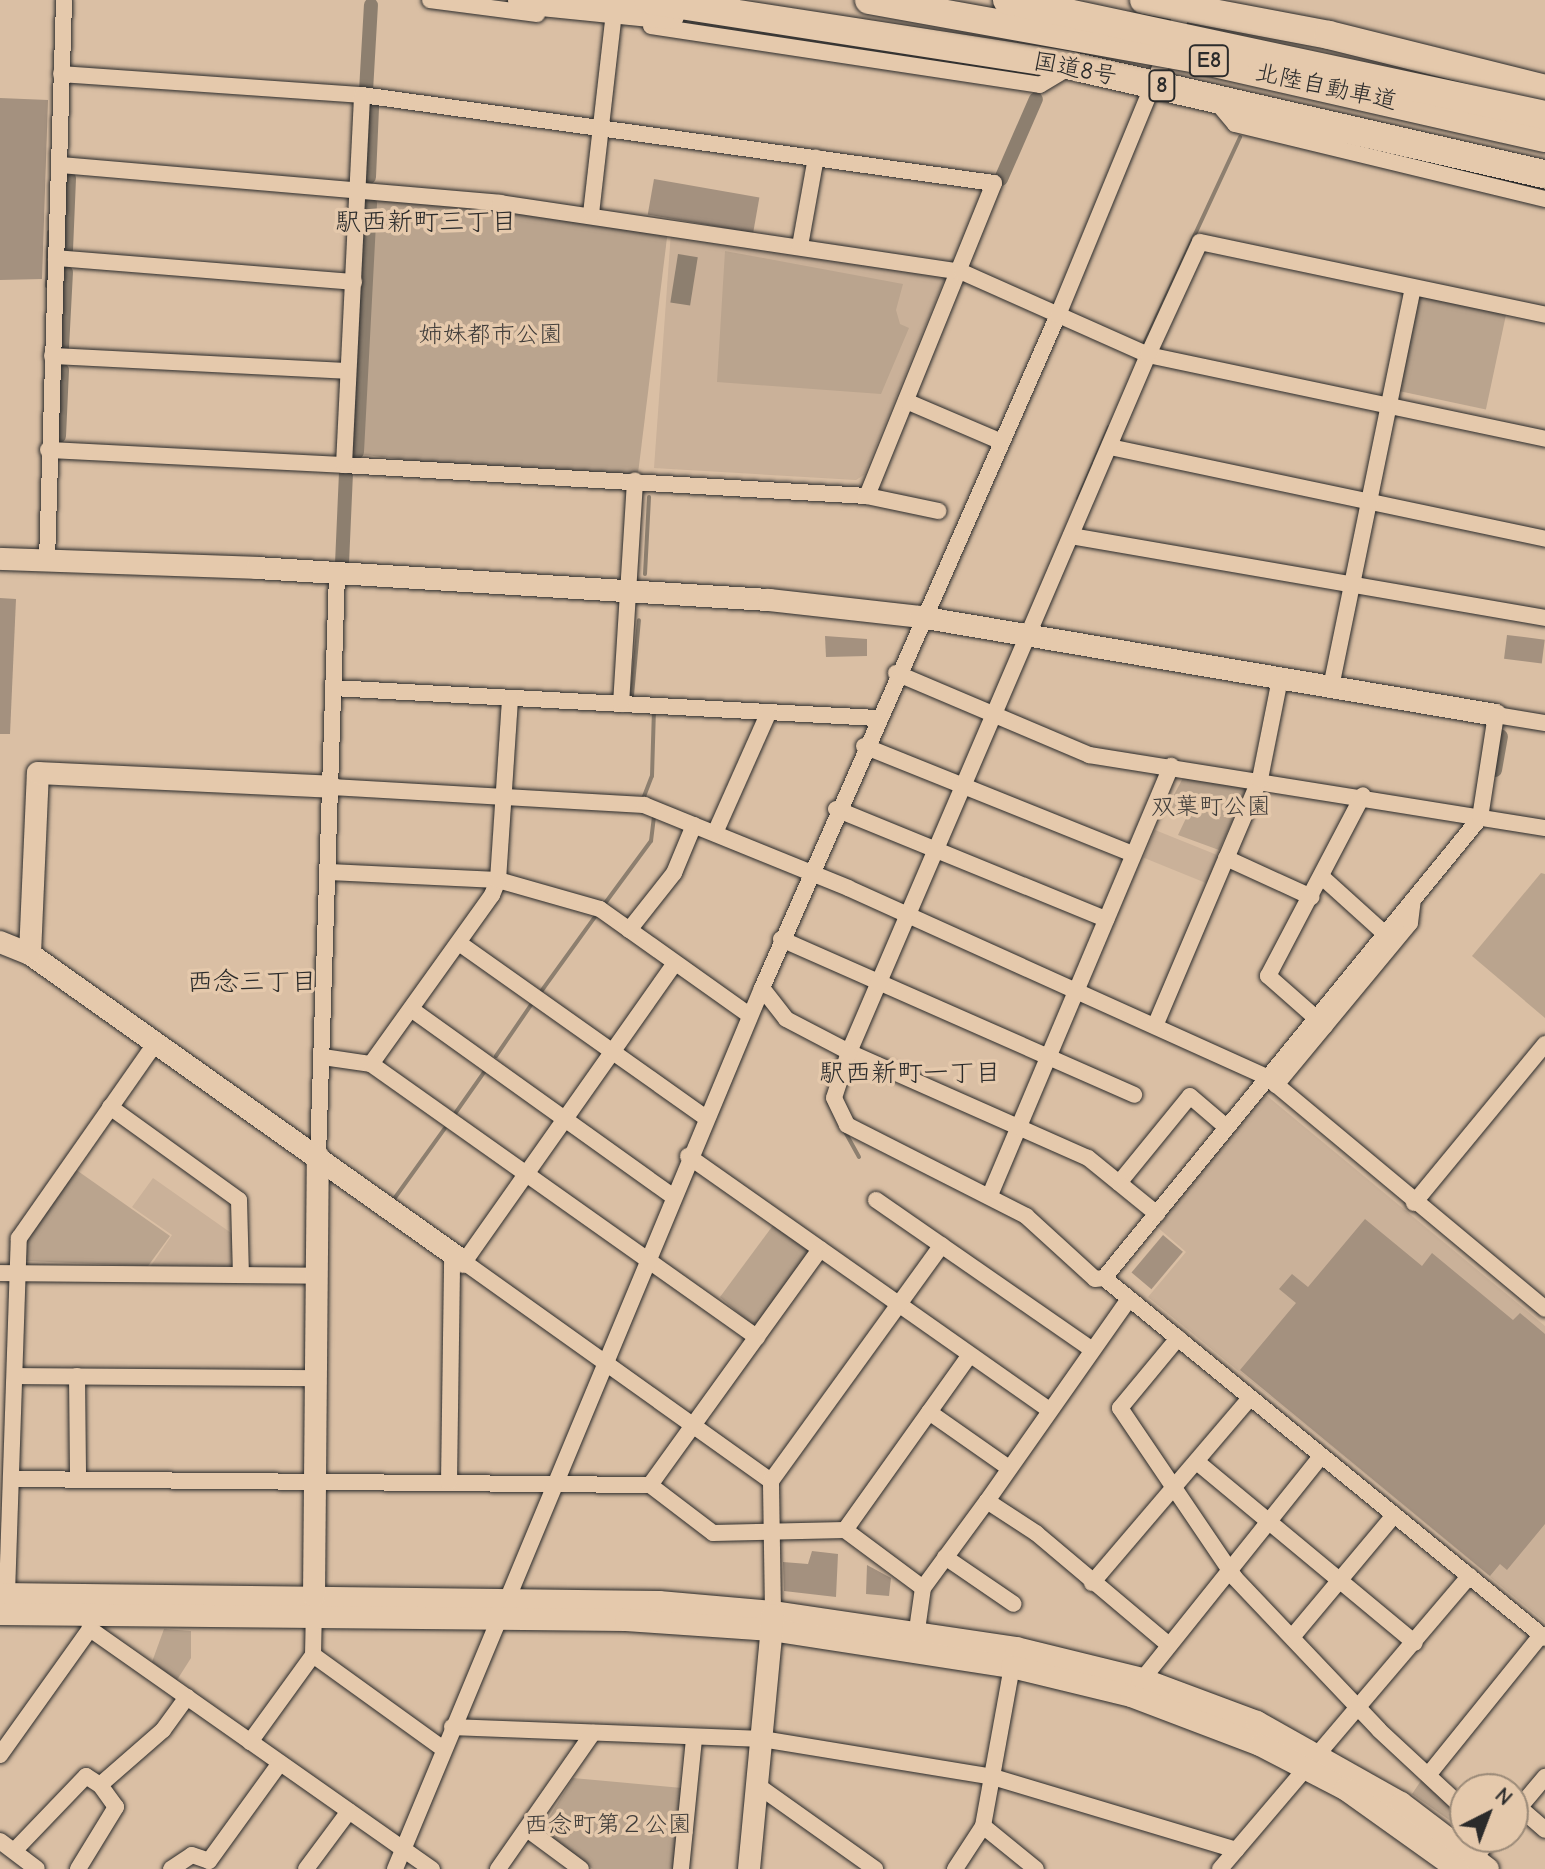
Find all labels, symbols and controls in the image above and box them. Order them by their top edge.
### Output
road number: E8 [1187,43,1231,79]
street label: 国道8号 [1031,47,1119,91]
street label: 北陸自動車道 [1253,58,1399,116]
road number: 8 [1148,68,1176,104]
district label: 駅西新町三丁目 [335,207,517,239]
park label: 姉妹都市公園 [419,321,563,349]
park label: 双葉町公園 [1151,793,1271,821]
district label: 西念三丁目 [187,967,317,999]
district label: 駅西新町一丁目 [819,1058,1001,1090]
north arrow [1449,1773,1529,1853]
text: N [1490,1782,1518,1811]
park label: 西念町第２公園 [524,1811,692,1839]

